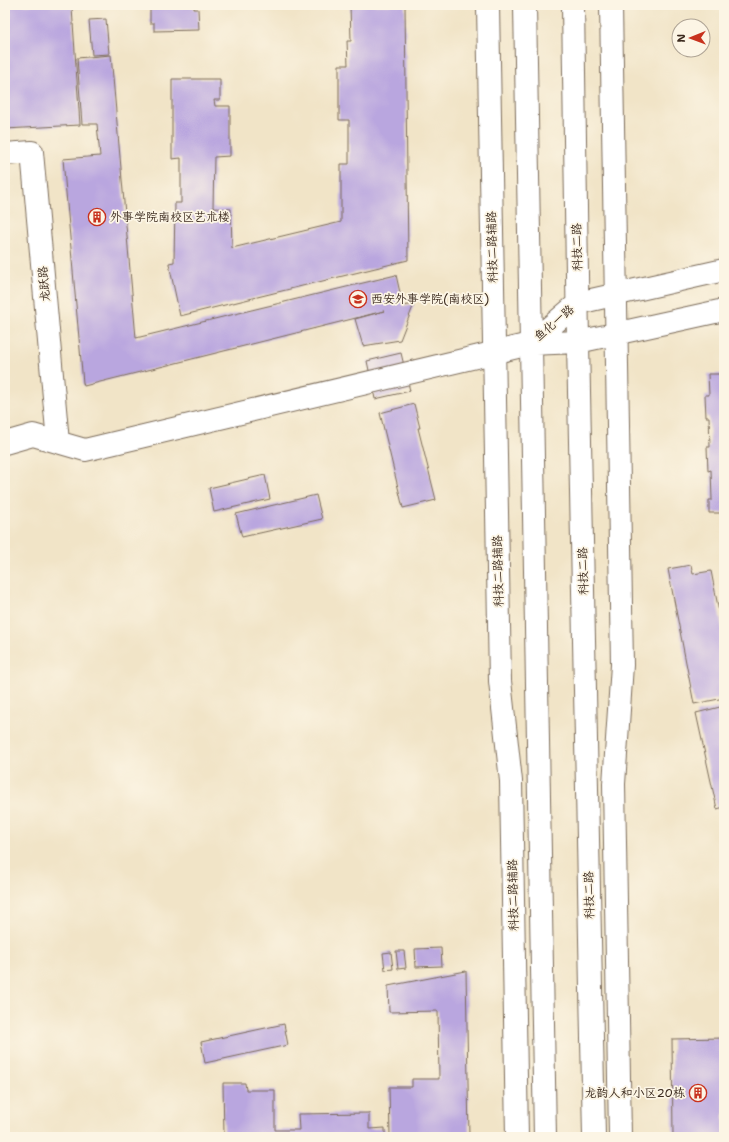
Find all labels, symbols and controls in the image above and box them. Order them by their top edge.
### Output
north arrow [671,18,711,58]
text: N [674,33,689,43]
building icon: 外事学院南校区艺术楼 [87,207,107,227]
place label: 外事学院南校区艺术楼 [110,209,230,225]
street label: 科技二路辅路 [483,211,501,283]
street label: 科技二路 [569,223,585,271]
street label: 龙跃路 [34,265,54,303]
school or university icon: 西安外事学院(南校区) [348,289,368,309]
place label: 西安外事学院(南校区) [371,291,489,307]
street label: 鱼化一路 [531,301,577,345]
street label: 科技二路辅路 [489,535,507,607]
street label: 科技二路 [575,547,591,595]
street label: 科技二路辅路 [504,859,522,931]
street label: 科技二路 [581,871,597,919]
building icon: 龙韵人和小区20栋 [688,1083,708,1103]
place label: 龙韵人和小区20栋 [585,1085,685,1101]

